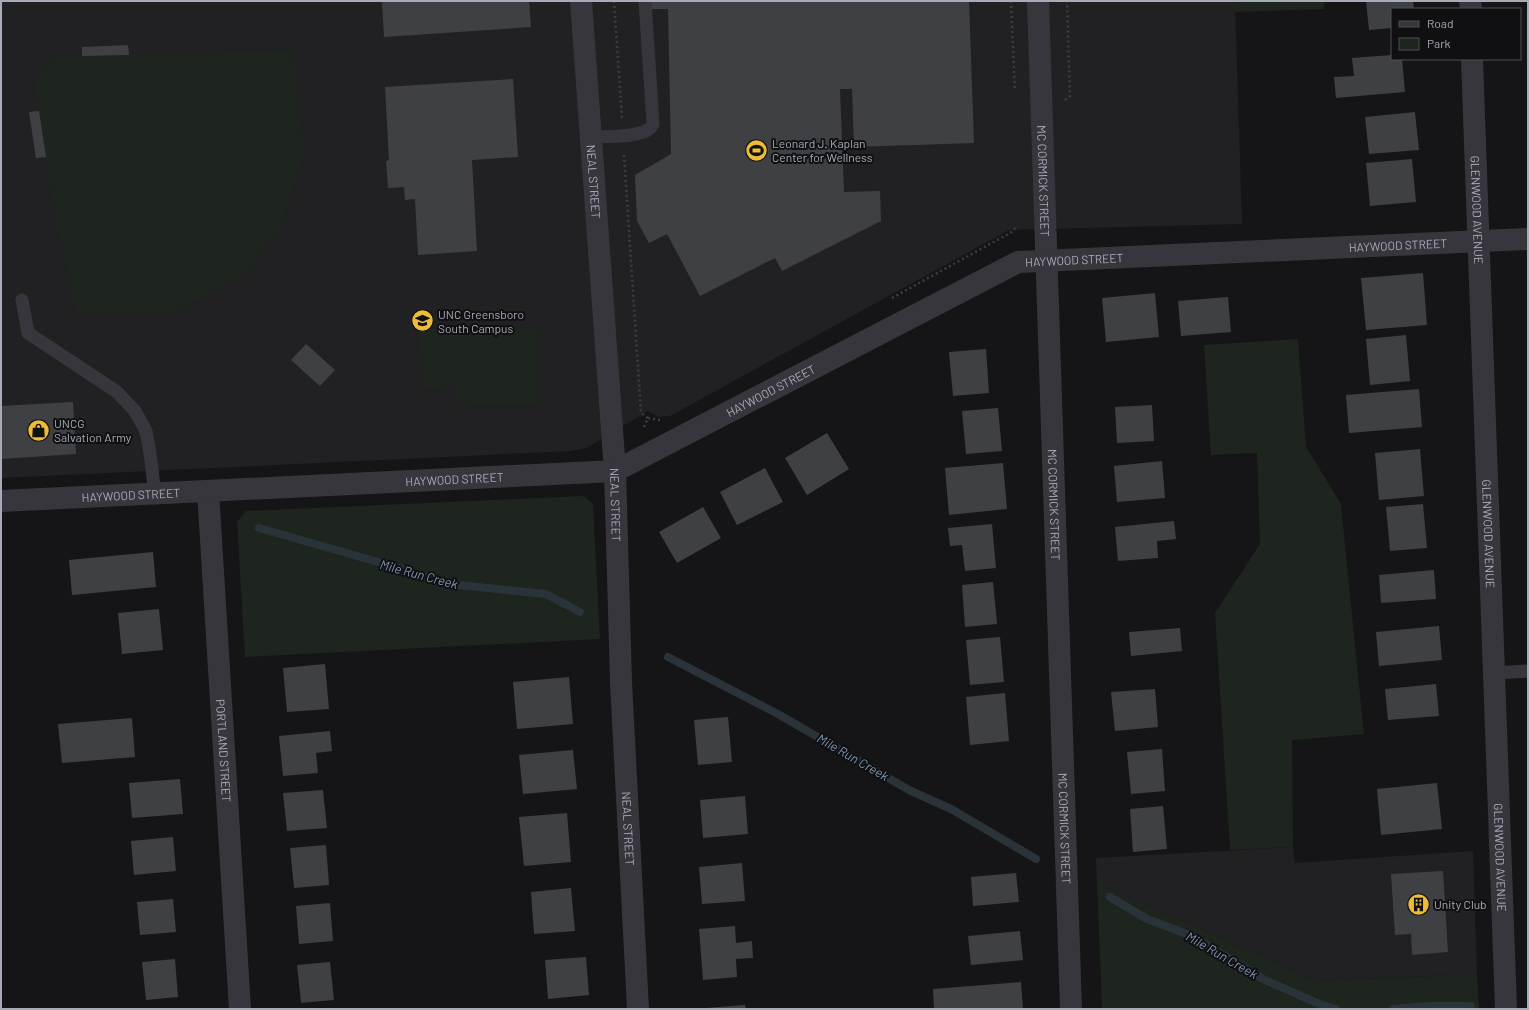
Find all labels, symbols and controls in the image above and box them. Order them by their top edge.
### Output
legend [1391,8,1521,60]
text: Road [1427,16,1454,30]
text: Park [1427,36,1451,50]
street label: MC CORMICK STREET [1035,125,1053,237]
place label: Leonard J. Kaplan Center for Wellness [772,136,873,164]
sports icon: Leonard J. Kaplan Center for Wellness [744,137,770,163]
street label: NEAL STREET [584,144,604,219]
street label: GLENWOOD AVENUE [1468,155,1486,264]
street label: HAYWOOD STREET [1348,236,1448,254]
street label: HAYWOOD STREET [1025,250,1124,269]
place label: UNC Greensboro South Campus [438,307,524,335]
school or university icon: UNC Greensboro South Campus [410,308,436,334]
street label: HAYWOOD STREET [724,361,818,419]
place label: UNCG Salvation Army [54,416,132,444]
shop icon: UNCG Salvation Army [25,417,51,443]
street label: MC CORMICK STREET [1046,449,1063,561]
street label: NEAL STREET [608,468,624,542]
street label: HAYWOOD STREET [405,469,504,488]
street label: GLENWOOD AVENUE [1480,479,1498,588]
street label: HAYWOOD STREET [81,485,181,504]
water label: Mile Run Creek [378,556,460,592]
street label: PORTLAND STREET [214,698,234,803]
water label: Mile Run Creek [814,730,892,784]
street label: MC CORMICK STREET [1056,773,1074,885]
street label: NEAL STREET [620,791,638,866]
street label: GLENWOOD AVENUE [1492,803,1510,912]
building icon: Unity Club [1406,891,1432,917]
place label: Unity Club [1434,897,1487,911]
water label: Mile Run Creek [1183,928,1261,982]

